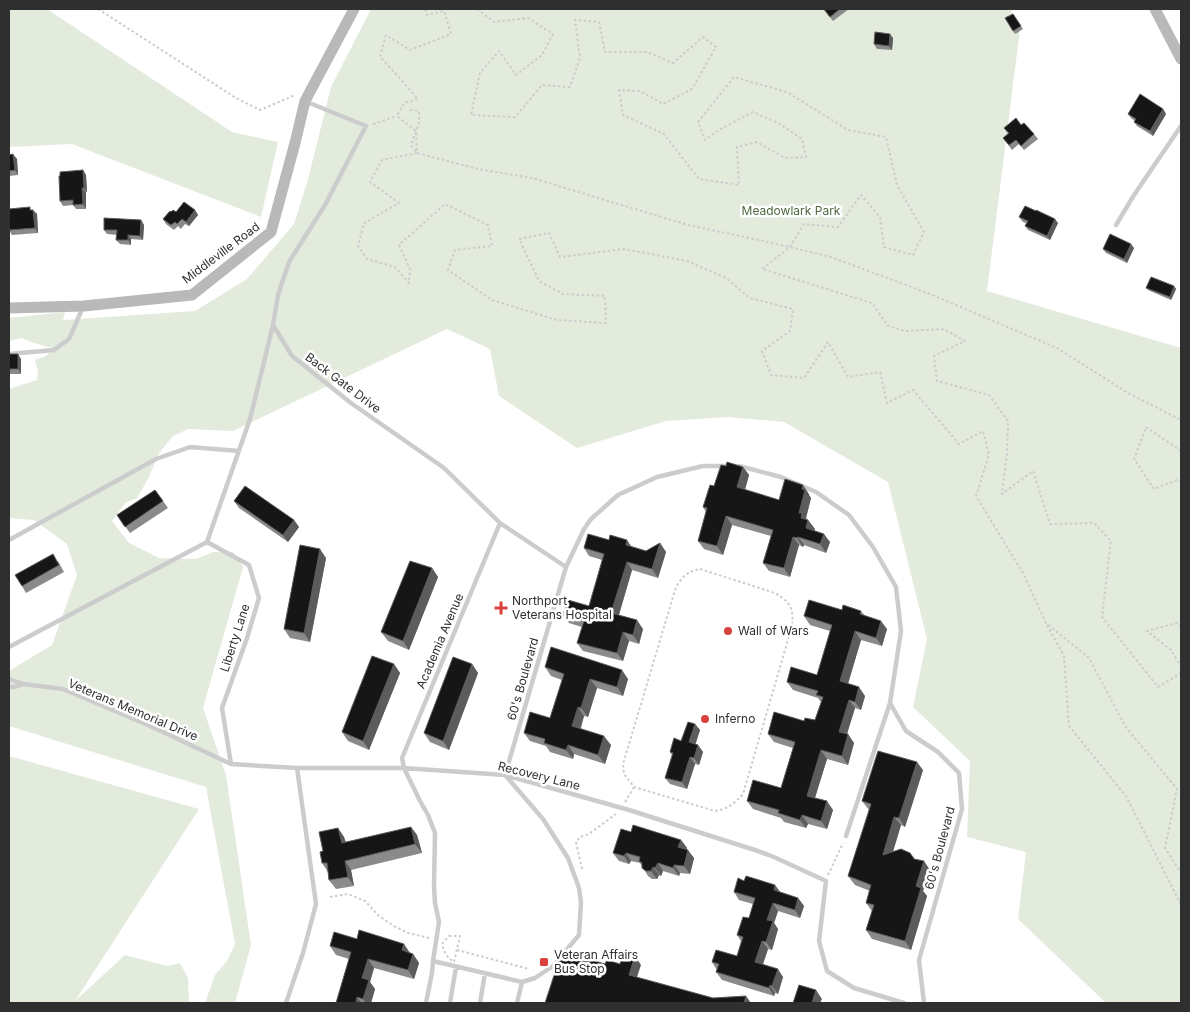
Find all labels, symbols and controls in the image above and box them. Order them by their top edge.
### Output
park label: Meadowlark Park [742,203,841,218]
street label: Middleville Road [179,219,262,287]
street label: Back Gate Drive [302,349,384,416]
street label: Academia Avenue [413,591,466,691]
place label: Northport Veterans Hospital [512,593,612,622]
marker: Northport Veterans Hospital [494,601,508,615]
street label: Liberty Lane [216,602,253,674]
place label: Wall of Wars [738,623,809,638]
marker: Wall of Wars [722,625,734,637]
street label: 60's Boulevard [504,636,541,722]
street label: Veterans Memorial Drive [66,675,200,744]
place label: Inferno [715,711,755,726]
marker: Inferno [699,713,711,725]
street label: Recovery Lane [496,758,582,793]
street label: 60's Boulevard [921,805,958,891]
place label: Veteran Affairs Bus Stop [554,947,638,976]
marker: Veteran Affairs Bus Stop [538,956,550,968]

